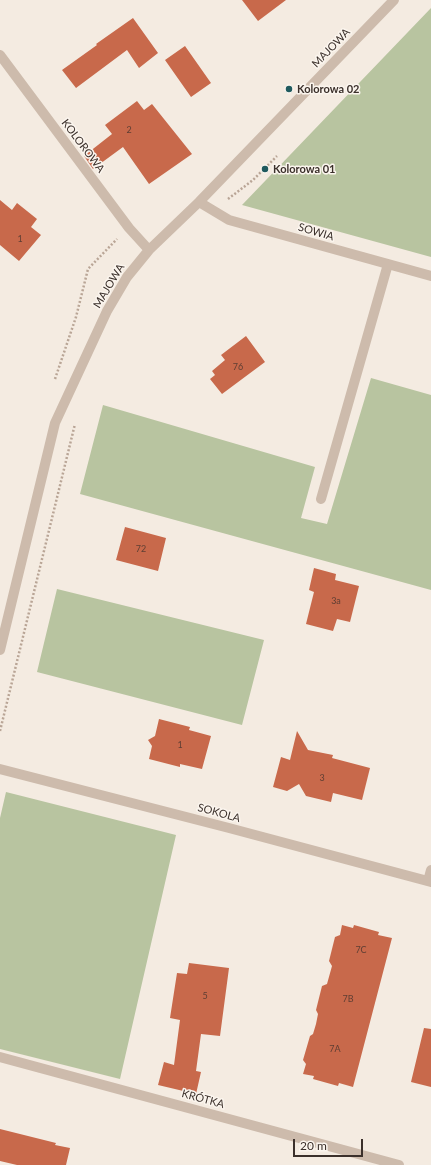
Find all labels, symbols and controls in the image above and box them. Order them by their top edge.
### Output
street label: MAJOWA [309,26,353,70]
place label: Kolorowa 02 [297,82,359,96]
marker: Kolorowa 02 [284,84,294,94]
street label: KOLOROWA [59,117,107,175]
house number: 2 [126,125,132,135]
place label: Kolorowa 01 [273,162,335,176]
marker: Kolorowa 01 [260,164,270,174]
street label: SOWIA [297,221,335,243]
house number: 1 [17,234,23,244]
street label: MAJOWA [91,261,127,311]
house number: 76 [233,362,243,372]
house number: 72 [136,544,146,554]
house number: 3a [331,596,341,606]
house number: 1 [177,740,183,750]
house number: 3 [319,773,325,783]
street label: SOKOLA [196,801,242,825]
house number: 7C [355,945,367,955]
house number: 5 [202,991,208,1001]
house number: 7B [342,994,354,1004]
house number: 7A [329,1044,341,1054]
street label: KRÓTKA [180,1087,226,1111]
scale bar [295,1131,365,1157]
text: 20 m [300,1138,327,1153]

